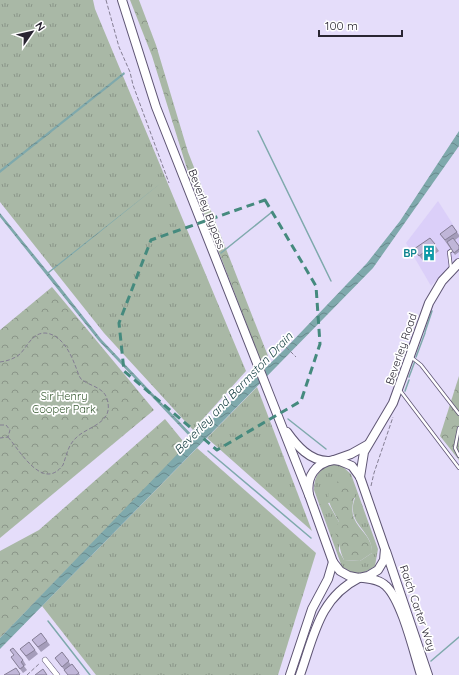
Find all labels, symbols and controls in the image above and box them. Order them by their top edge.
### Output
north arrow [12,12,52,52]
scale bar [319,12,402,38]
text: 100 m [325,18,358,33]
text: N [32,19,48,34]
street label: Beverley Bypass [185,167,229,251]
building icon: BP [420,244,438,262]
place label: BP [403,246,417,260]
street label: Beverley Road [382,311,420,387]
water label: Beverley and Barmston Drain [171,328,296,457]
park label: Sir Henry Cooper Park [32,389,96,416]
street label: Raich Carter Way [397,563,439,653]

